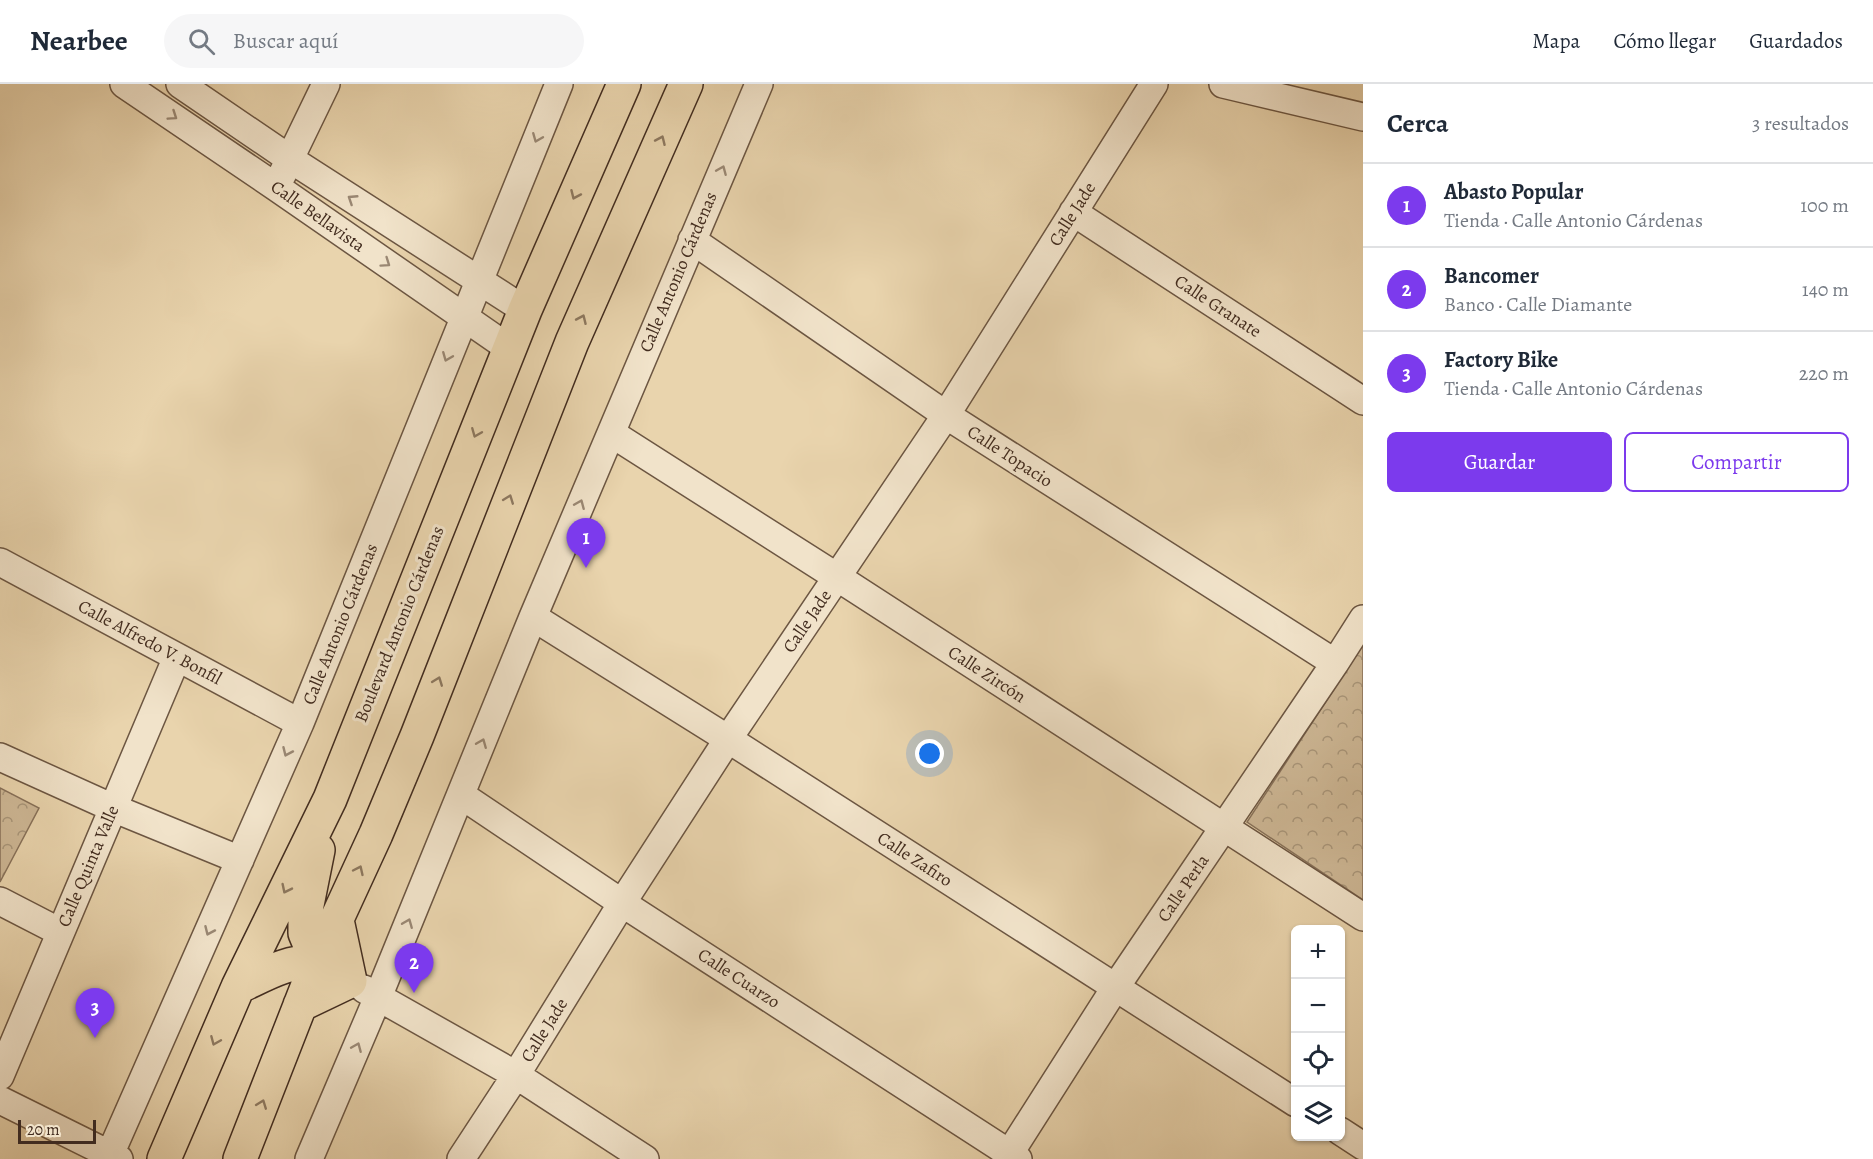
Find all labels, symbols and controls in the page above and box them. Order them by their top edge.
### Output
search box [164,14,584,68]
text: Nearbee [30,22,128,60]
icon: search [185,25,218,58]
text: Buscar aquí [233,26,339,56]
text: Mapa [1532,27,1580,55]
text: Cómo llegar [1613,27,1716,55]
text: Guardados [1749,27,1843,55]
text: Cerca [1387,106,1449,141]
one-way arrow [167,109,177,121]
text: 3 resultados [1752,110,1849,137]
one-way arrow [532,132,544,143]
one-way arrow [654,136,666,147]
one-way arrow [715,165,727,176]
street label: Calle Bellavista [266,175,371,258]
street label: Calle Jade [1043,177,1101,251]
text: Abasto Popular [1444,177,1584,207]
street label: Calle Antonio Cárdenas [633,188,723,356]
one-way arrow [571,189,583,200]
text: 1 [1403,192,1410,219]
text: 100 m [1800,192,1849,219]
one-way arrow [348,195,358,207]
text: Tienda · Calle Antonio Cárdenas [1444,207,1703,234]
one-way arrow [379,256,390,267]
text: Bancomer [1444,261,1539,291]
street label: Calle Granate [1170,269,1266,343]
text: 2 [1402,276,1411,303]
text: 140 m [1802,276,1849,303]
text: Banco · Calle Diamante [1444,291,1632,318]
one-way arrow [575,314,587,325]
text: Factory Bike [1444,345,1558,375]
one-way arrow [442,351,454,362]
text: 3 [1402,360,1411,387]
text: 220 m [1799,360,1849,387]
text: Tienda · Calle Antonio Cárdenas [1444,375,1703,402]
street label: Calle Topacio [963,419,1057,493]
one-way arrow [471,427,483,438]
button: Guardar [1387,432,1612,492]
button: Compartir [1624,432,1849,492]
one-way arrow [502,495,514,506]
one-way arrow [573,500,585,511]
pin: 1 [566,518,606,568]
street label: Boulevard Antonio Cárdenas [349,522,449,726]
street label: Calle Antonio Cárdenas [297,540,383,708]
street label: Calle Jade [777,585,837,657]
street label: Calle Alfredo V. Bonfil [74,594,227,690]
street label: Calle Zircón [943,640,1031,708]
one-way arrow [431,676,444,687]
one-way arrow [475,738,487,749]
your location [915,739,944,768]
one-way arrow [282,746,294,757]
street label: Calle Quinta Valle [52,801,124,931]
street label: Calle Zafiro [873,826,957,892]
street label: Calle Perla [1152,849,1215,927]
one-way arrow [352,866,364,877]
one-way arrow [281,883,293,894]
one-way arrow [401,919,413,930]
one-way arrow [204,924,216,935]
map controls [1291,925,1345,1141]
button: + [1291,925,1345,979]
street label: Calle Cuarzo [693,942,785,1014]
pin: 2 [394,944,434,993]
button: − [1291,979,1345,1033]
pin: 3 [76,988,115,1038]
street label: Calle Jade [515,993,573,1067]
button: locate [1291,1033,1345,1087]
one-way arrow [210,1034,222,1045]
one-way arrow [350,1042,362,1053]
button: layers [1291,1087,1345,1141]
one-way arrow [254,1100,267,1110]
scale bar [18,1117,96,1144]
text: 20 m [27,1119,60,1141]

